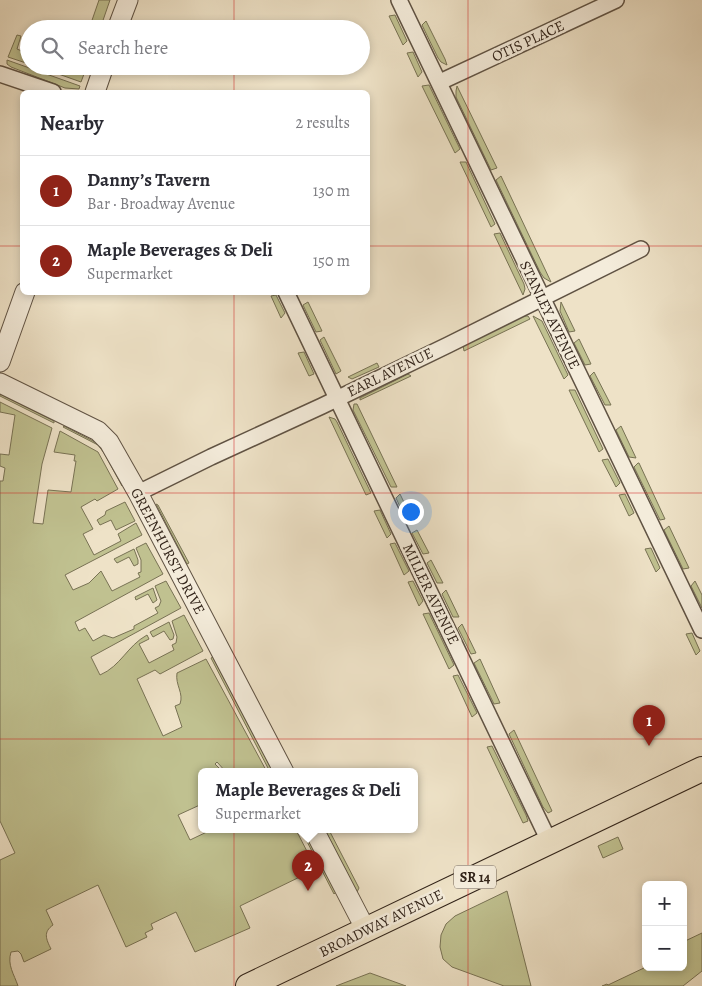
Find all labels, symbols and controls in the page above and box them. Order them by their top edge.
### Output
street label: OTIS PLACE [488,15,568,67]
search box [20,20,370,75]
icon: search [38,34,66,62]
text: Search here [78,35,168,61]
text: Nearby [40,109,103,137]
text: 2 results [295,112,350,134]
text: Danny’s Tavern [87,167,210,193]
text: 1 [53,180,59,202]
text: 130 m [313,180,350,202]
text: Bar · Broadway Avenue [87,193,235,215]
text: Maple Beverages & Deli [87,237,273,263]
text: 2 [52,250,60,272]
text: 150 m [313,250,350,272]
street label: STANLEY AVENUE [515,258,585,372]
text: Supermarket [87,263,173,285]
street label: EARL AVENUE [344,343,436,401]
street label: GREENHURST DRIVE [126,484,210,618]
your location [398,499,424,525]
street label: MILLER AVENUE [398,540,464,648]
pin: 1 [633,705,665,746]
popup [198,768,418,833]
text: Maple Beverages & Deli [215,777,401,803]
text: Supermarket [215,803,301,825]
pin: 2 [292,850,324,891]
road number: SR 14 [454,866,496,889]
map controls [642,881,687,971]
button: + [642,881,687,926]
street label: BROADWAY AVENUE [316,884,446,962]
button: − [642,926,687,971]

